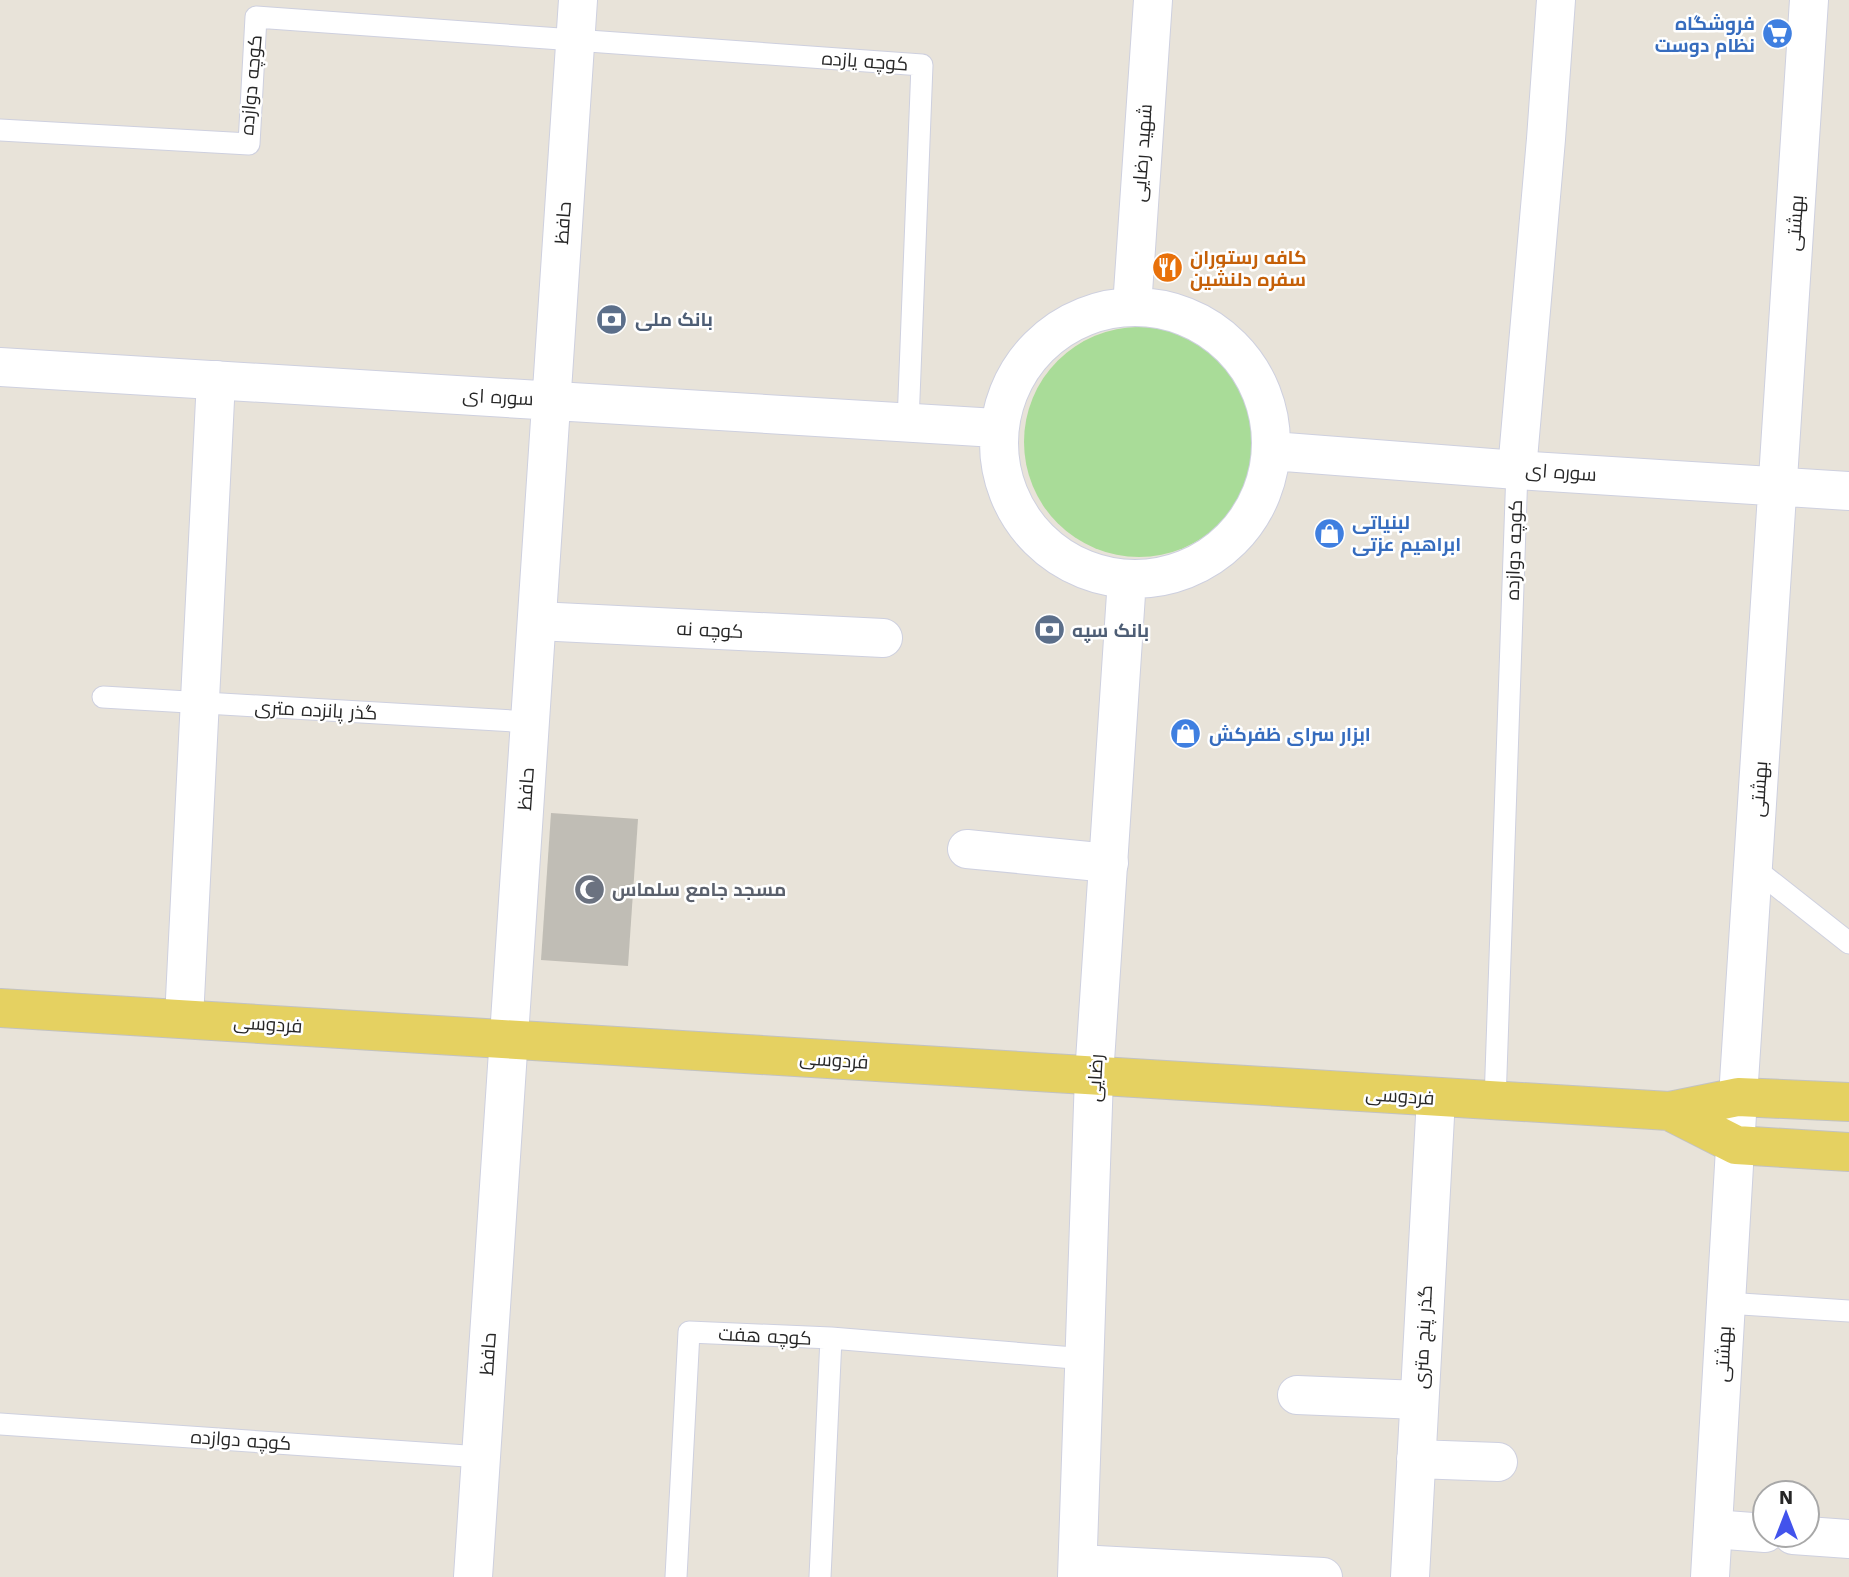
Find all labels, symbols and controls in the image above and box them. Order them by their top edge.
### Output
place label: فروشگاه نظام دوست [1655,12,1755,59]
supermarket icon: فروشگاه نظام دوست [1761,17,1795,51]
street label: کوچه دوازده [235,34,268,136]
street label: کوچه یازده [821,47,909,76]
street label: شهید رضایی [1127,103,1157,203]
street label: بهشتی [1782,194,1808,252]
street label: حافظ [550,201,576,245]
place label: کافه رستوران سفره دلنشین [1190,246,1307,291]
restaurant icon: کافه رستوران سفره دلنشین [1150,251,1184,285]
bank icon: بانک ملی [595,302,629,336]
place label: بانک ملی [635,308,713,331]
street label: سوره ای [462,384,534,410]
street label: سوره ای [1525,458,1597,486]
street label: کوچه دوازده [1501,499,1528,601]
place label: لبنیاتی ابراهیم عزتی [1352,511,1461,558]
shop icon: لبنیاتی ابراهیم عزتی [1312,516,1346,550]
bank icon: بانک سپه [1032,613,1066,647]
street label: کوچه نه [676,617,744,644]
place label: بانک سپه [1072,619,1149,643]
street label: گذر پانزده متری [254,695,378,726]
shop icon: ابزار سرای ظفرکش [1169,717,1203,751]
place label: ابزار سرای ظفرکش [1209,723,1371,746]
street label: بهشتی [1746,760,1772,818]
street label: حافظ [513,767,539,811]
mosque icon: مسجد جامع سلماس [572,872,606,906]
place label: مسجد جامع سلماس [612,878,786,903]
street label: فردوسی [233,1010,303,1038]
street label: فردوسی [799,1046,869,1074]
street label: رضایی [1082,1053,1108,1103]
street label: فردوسی [1365,1082,1435,1110]
street label: گذر پنج متری [1409,1284,1439,1390]
street label: کوچه هفت [718,1322,812,1351]
street label: بهشتی [1710,1325,1736,1383]
street label: حافظ [475,1332,501,1376]
street label: کوچه دوازده [190,1425,292,1456]
north arrow [1751,1479,1821,1549]
text: N [1779,1486,1793,1509]

